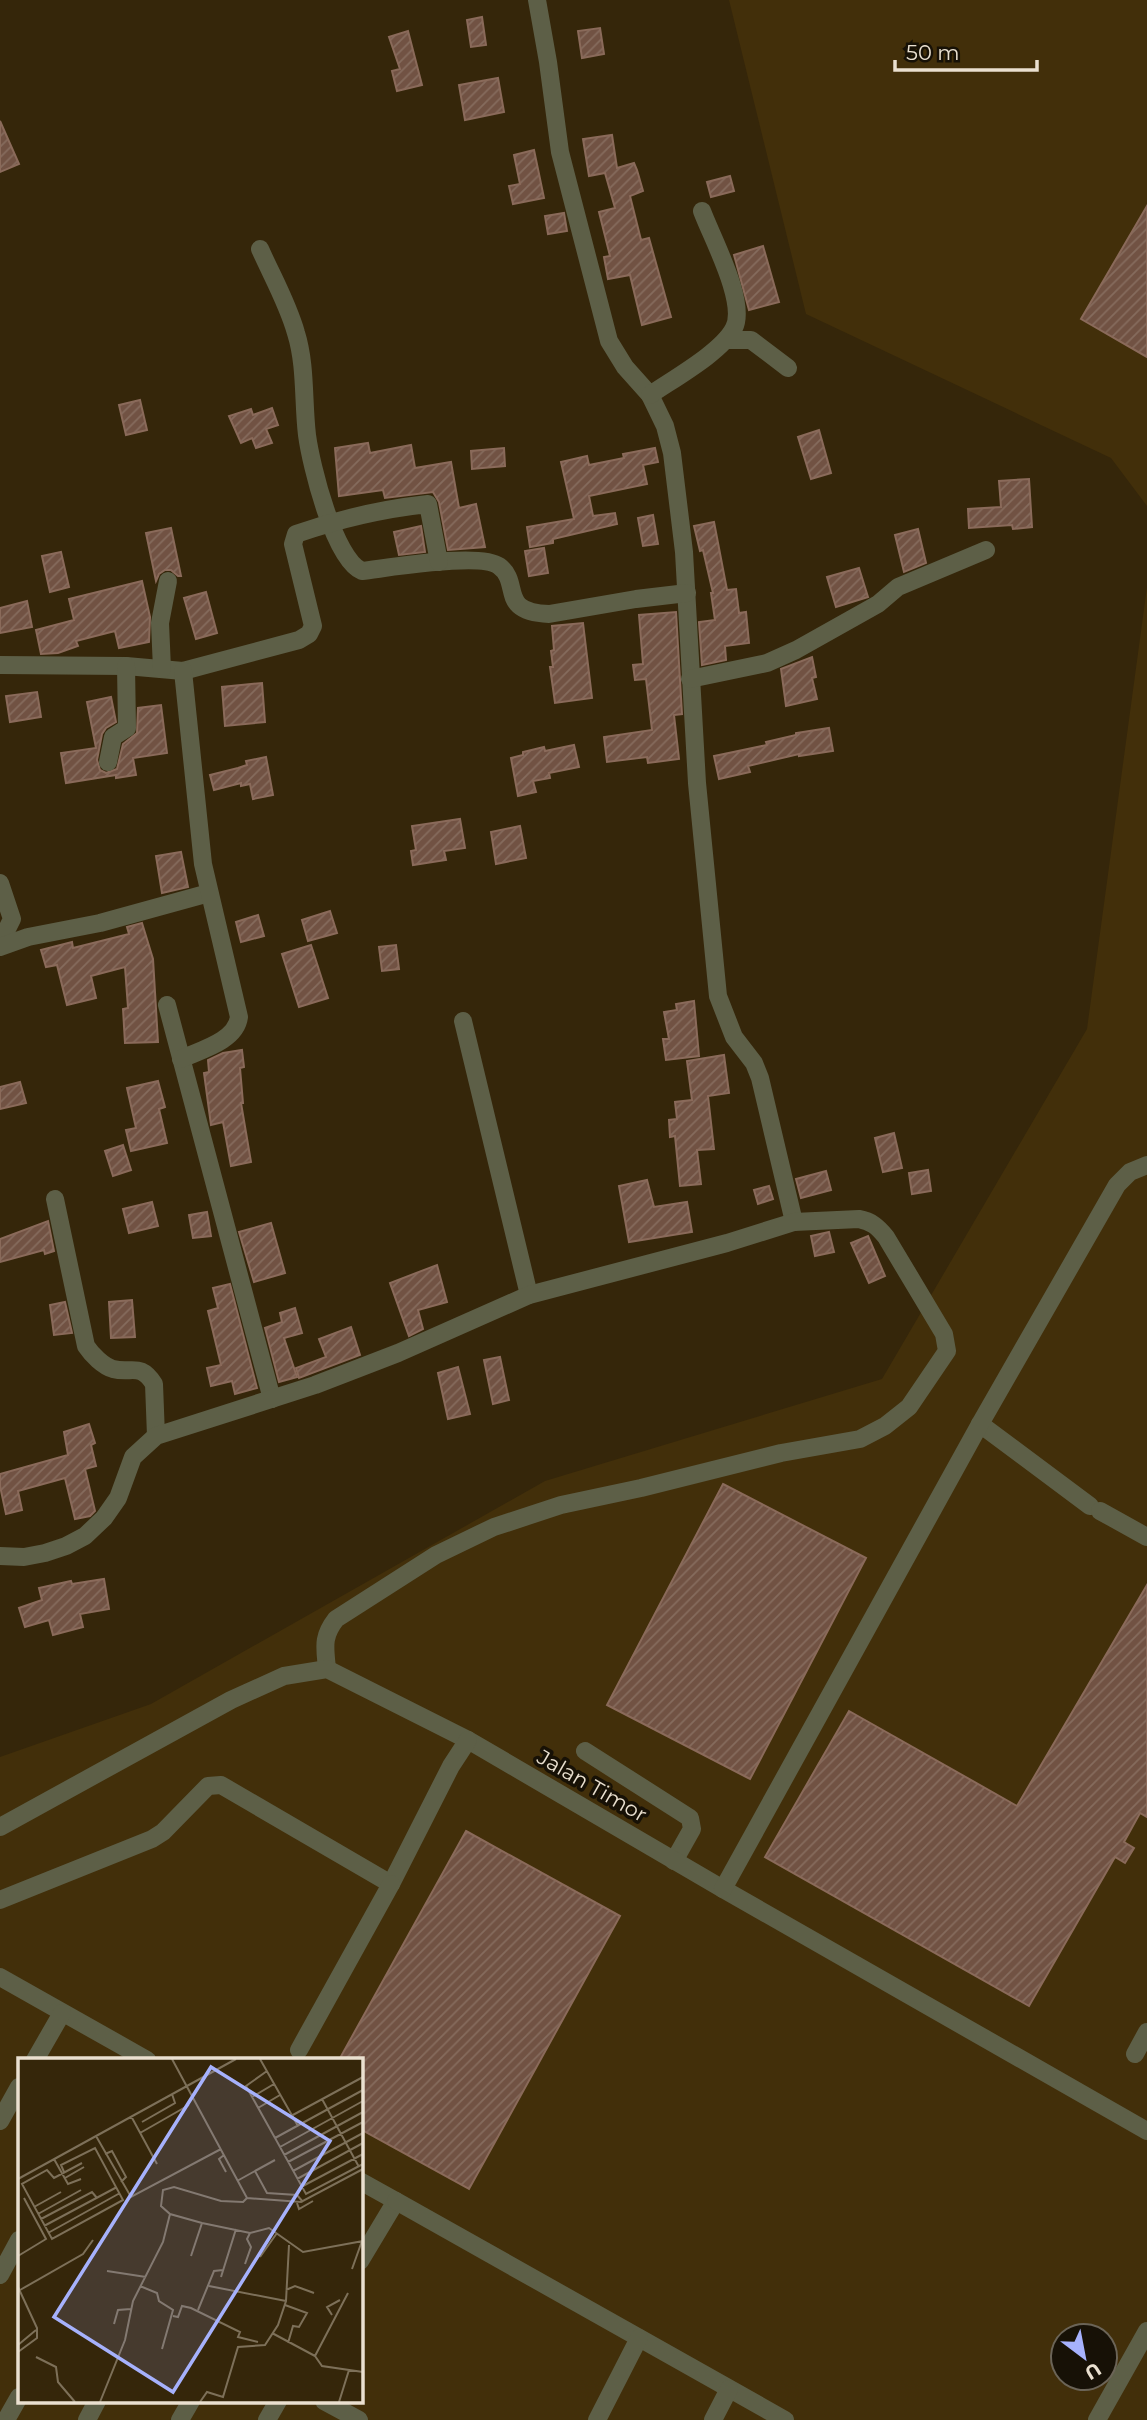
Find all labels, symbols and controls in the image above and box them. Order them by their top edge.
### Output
scale bar [895,28,1037,72]
text: 50 m [906,40,960,65]
street label: Jalan Timor [532,1744,651,1827]
inset map [18,2058,362,2402]
north arrow [1049,2322,1119,2392]
text: U [1080,2357,1105,2385]

